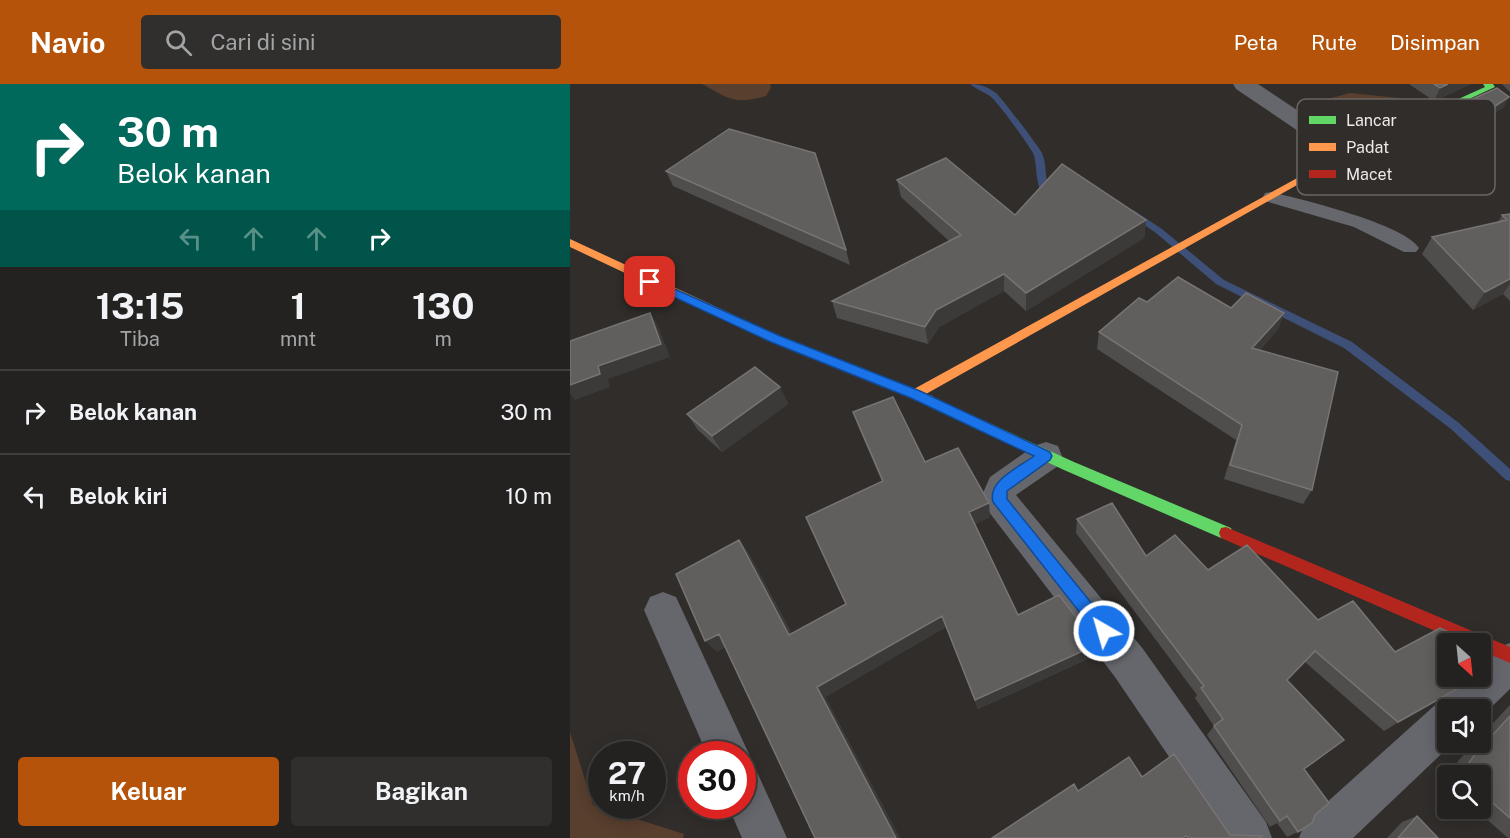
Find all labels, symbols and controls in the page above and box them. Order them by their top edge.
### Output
search box [141,15,561,69]
text: Navio [30,26,105,59]
icon: search [162,26,195,59]
text: Cari di sini [210,29,316,55]
text: Peta [1234,30,1278,55]
text: Rute [1311,30,1357,55]
text: Disimpan [1390,30,1480,55]
legend [1297,99,1495,195]
text: 30 m [117,107,219,156]
icon: right [18,108,96,186]
text: Lancar [1346,111,1397,130]
text: Padat [1346,138,1389,157]
text: Belok kanan [117,157,271,189]
text: Macet [1346,165,1393,184]
icon: left [174,222,207,255]
icon: ahead [237,222,270,255]
icon: ahead [300,222,333,255]
icon: right [363,222,396,255]
pin [624,256,675,307]
icon: arrive [633,265,666,298]
text: 13:15 [96,285,184,327]
text: 1 [290,285,306,327]
text: 130 [412,285,474,327]
text: Tiba [120,327,160,351]
text: mnt [280,327,316,351]
text: m [434,327,452,351]
icon: right [18,396,51,429]
text: Belok kanan [69,399,197,425]
text: 30 m [500,399,552,425]
icon: left [18,480,51,513]
text: Belok kiri [69,483,167,509]
text: 10 m [505,483,552,509]
position arrow [1072,599,1136,663]
north arrow [1437,633,1491,687]
map controls [1437,633,1491,819]
button: sound [1437,699,1491,753]
speed limit sign: 30 [678,741,756,819]
text: 27 [608,755,646,791]
button: Keluar [18,757,279,826]
button: Bagikan [291,757,552,826]
button: search [1437,765,1491,819]
text: km/h [609,787,645,804]

